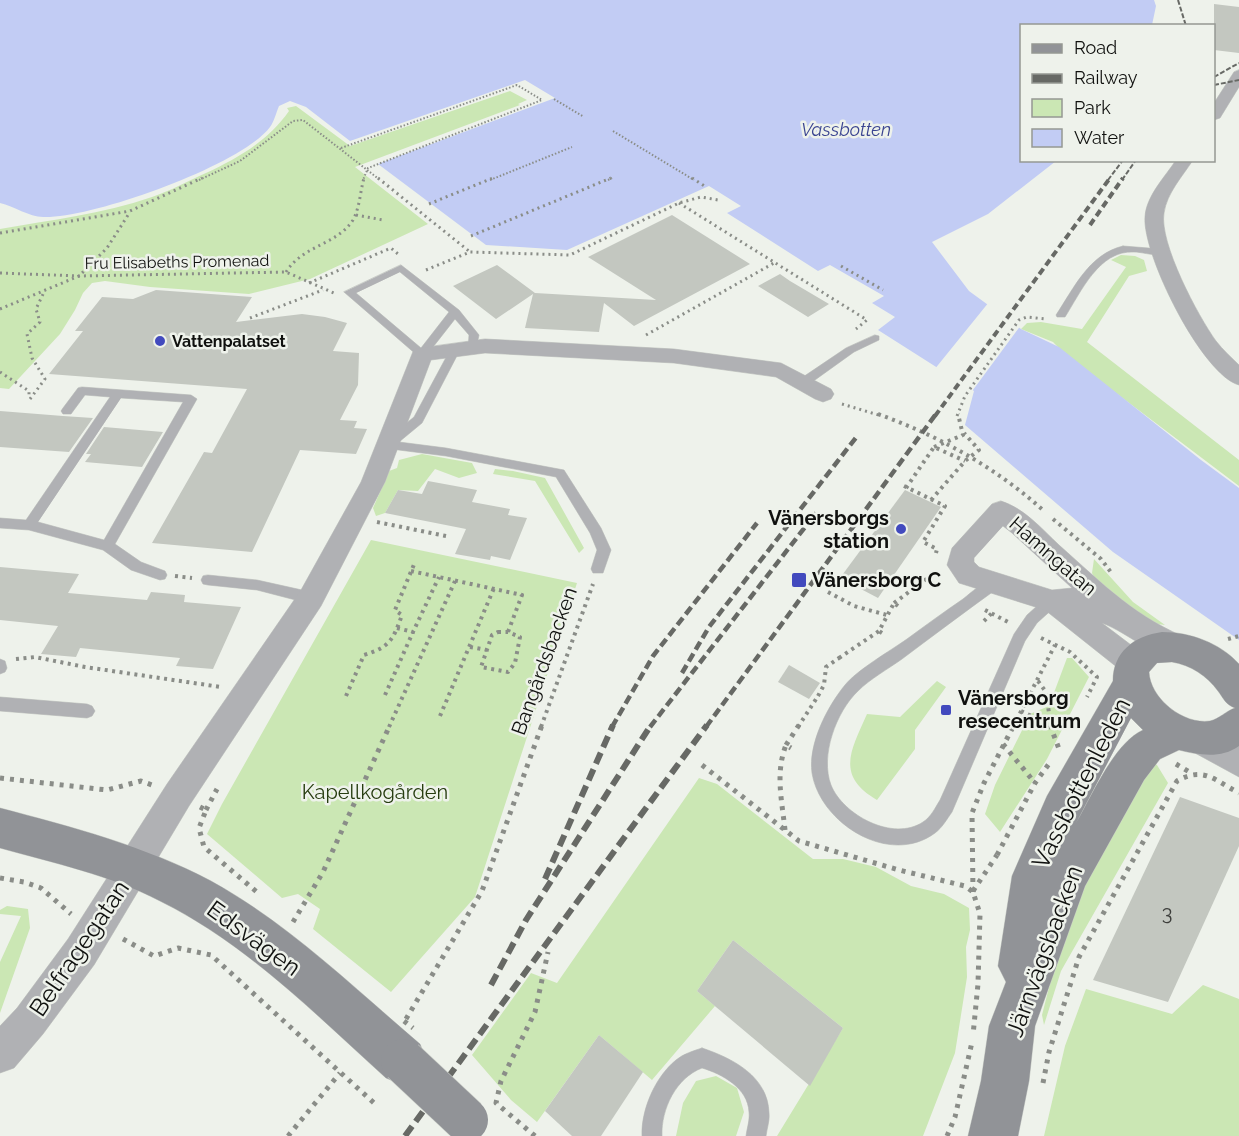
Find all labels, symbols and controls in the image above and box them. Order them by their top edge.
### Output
legend [1020,24,1215,162]
text: Road [1074,37,1117,58]
text: Railway [1074,67,1138,88]
text: Park [1074,97,1111,118]
water label: Vassbotten [801,119,891,140]
text: Water [1074,127,1125,148]
street label: Fru Elisabeths Promenad [85,251,270,273]
place label: Vattenpalatset [172,332,286,351]
marker: Vattenpalatset [153,334,167,348]
place label: Vänersborgs station [768,506,889,553]
street label: Hamngatan [1004,512,1102,600]
marker: Vänersborgs station [894,522,908,536]
place label: Vänersborg C [812,568,942,592]
marker: Vänersborg C [790,571,808,589]
street label: Bangårdsbacken [506,584,582,738]
place label: Vänersborg resecentrum [958,686,1081,733]
street label: Vassbottenleden [1025,693,1137,873]
marker: Vänersborg resecentrum [939,703,953,717]
park label: Kapellkogården [302,780,448,804]
street label: Järnvägsbacken [1000,862,1088,1040]
street label: Belfragegatan [23,874,135,1022]
street label: Edsvägen [201,894,307,982]
house number: 3 [1162,901,1172,925]

